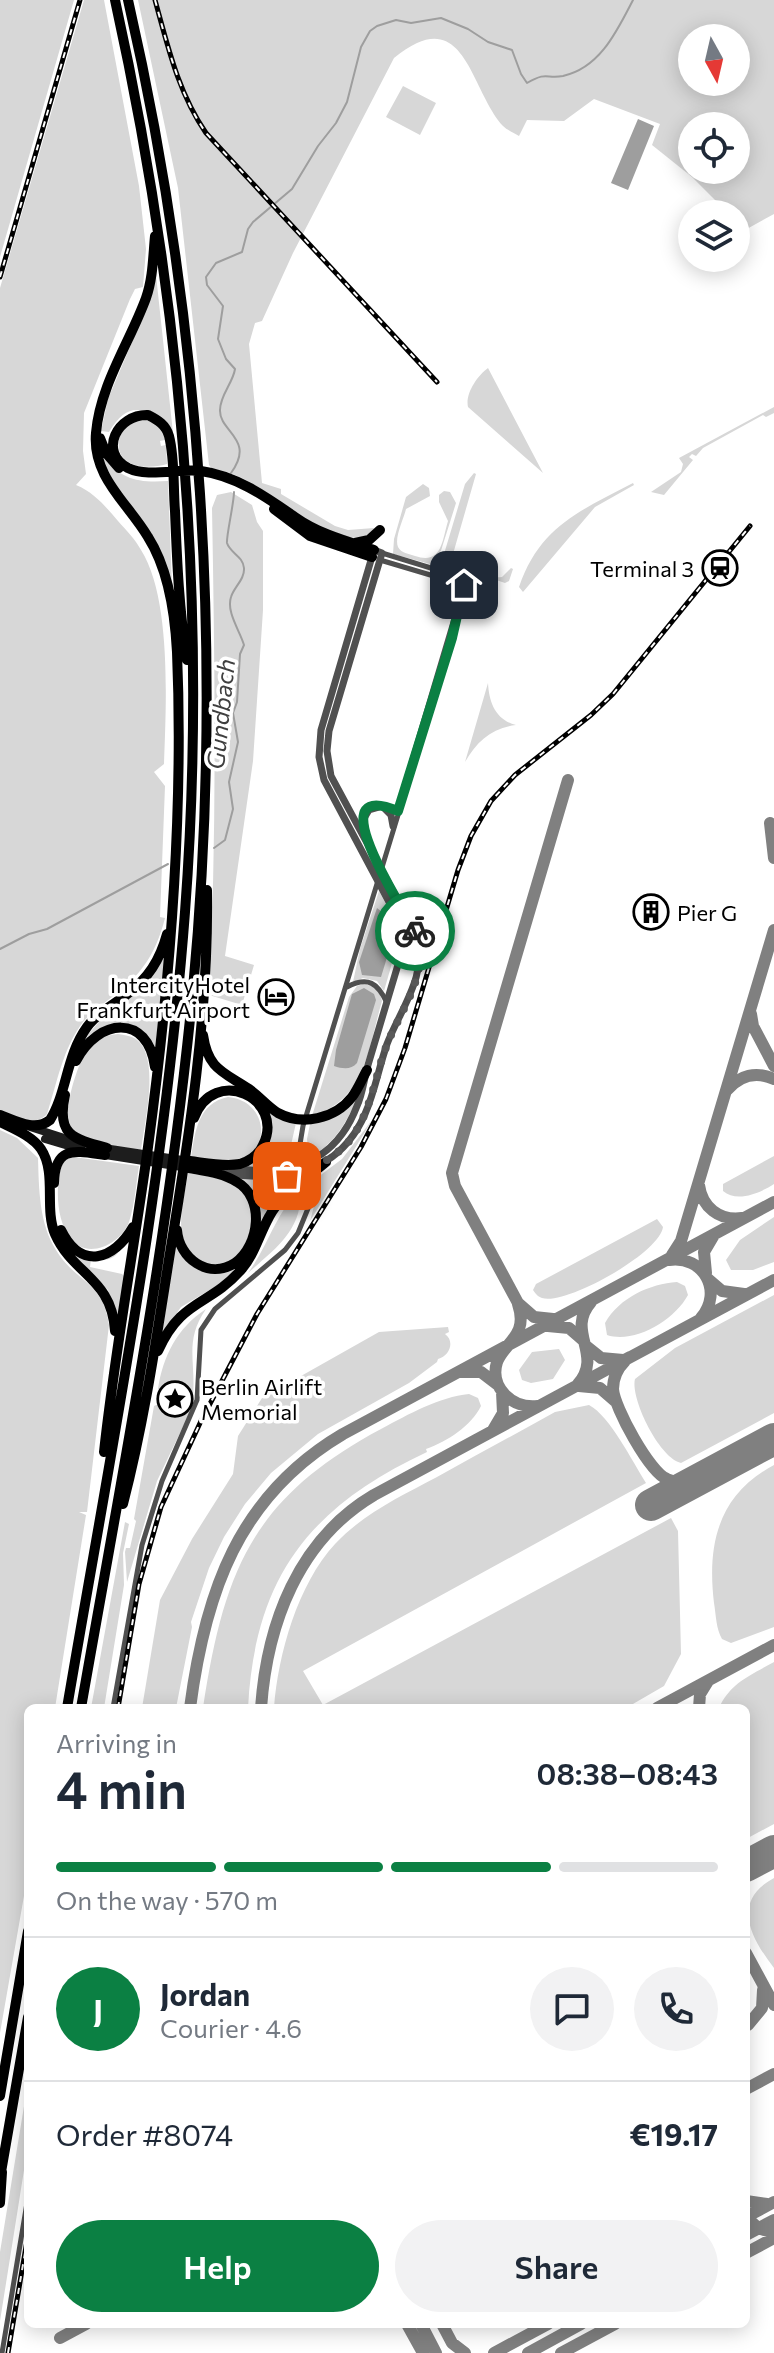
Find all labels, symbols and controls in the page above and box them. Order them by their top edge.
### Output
north arrow [678,24,750,96]
map controls [678,24,750,272]
button: locate [678,112,750,184]
button: layers [678,200,750,272]
station icon: Terminal 3 [701,549,739,587]
pin [430,551,498,619]
place label: Terminal 3 [590,555,694,582]
icon: home [442,563,486,607]
water label: Gundbach [200,657,240,771]
courier [375,891,455,971]
building icon: Pier G [632,893,670,931]
place label: Pier G [677,899,737,926]
icon: bike [393,909,437,953]
place label: IntercityHotel Frankfurt Airport [77,971,250,1023]
hotel icon: IntercityHotel Frankfurt Airport [257,978,295,1016]
pin [253,1142,321,1210]
icon: bag [265,1154,309,1198]
place label: Berlin Airlift Memorial [201,1373,322,1425]
place icon: Berlin Airlift Memorial [156,1380,194,1418]
text: Arriving in [56,1727,177,1758]
text: 08:38–08:43 [537,1754,718,1791]
text: 4 min [56,1756,187,1820]
text: On the way · 570 m [56,1884,278,1915]
button: chat [530,1967,614,2051]
button: phone [634,1967,718,2051]
text: Jordan [160,1975,250,2012]
text: J [93,1991,103,2028]
text: Courier · 4.6 [160,2012,302,2043]
text: Order #8074 [56,2115,233,2152]
text: €19.17 [629,2115,718,2152]
button: Help [56,2220,379,2312]
button: Share [395,2220,718,2312]

